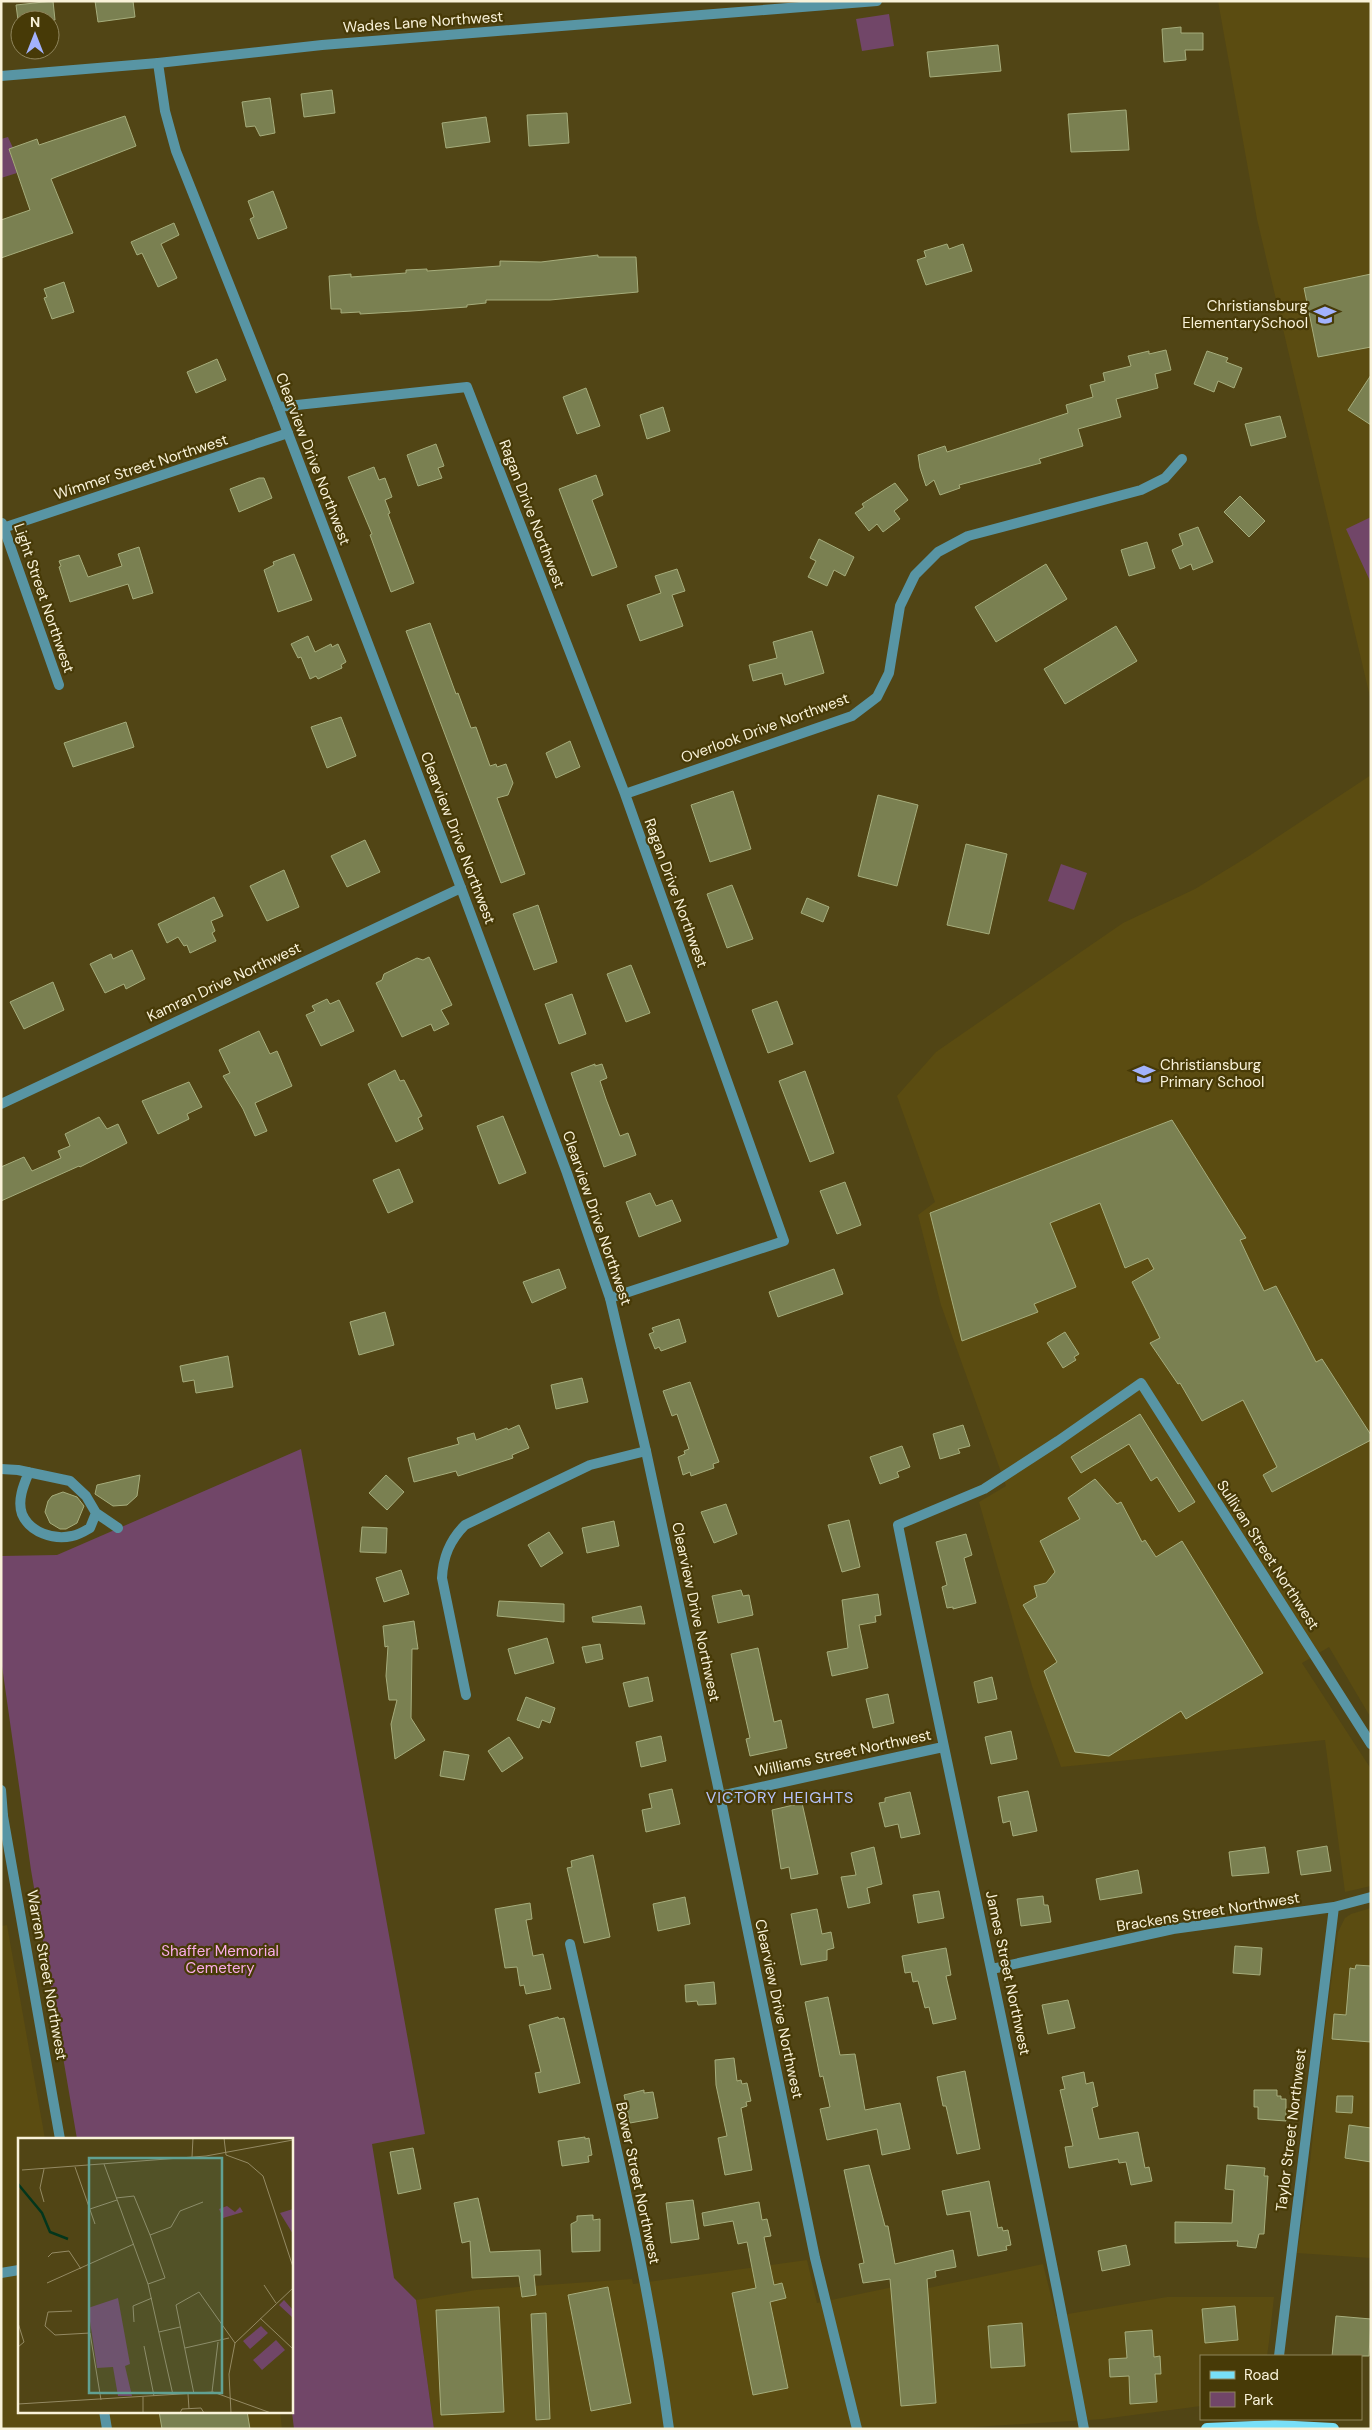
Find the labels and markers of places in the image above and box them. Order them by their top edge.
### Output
place label: Christiansburg ElementarySchool [1182,296,1308,333]
school or university icon: Christiansburg ElementarySchool [1312,302,1338,328]
place label: Christiansburg Primary School [1160,1055,1264,1092]
school or university icon: Christiansburg Primary School [1131,1061,1157,1087]

